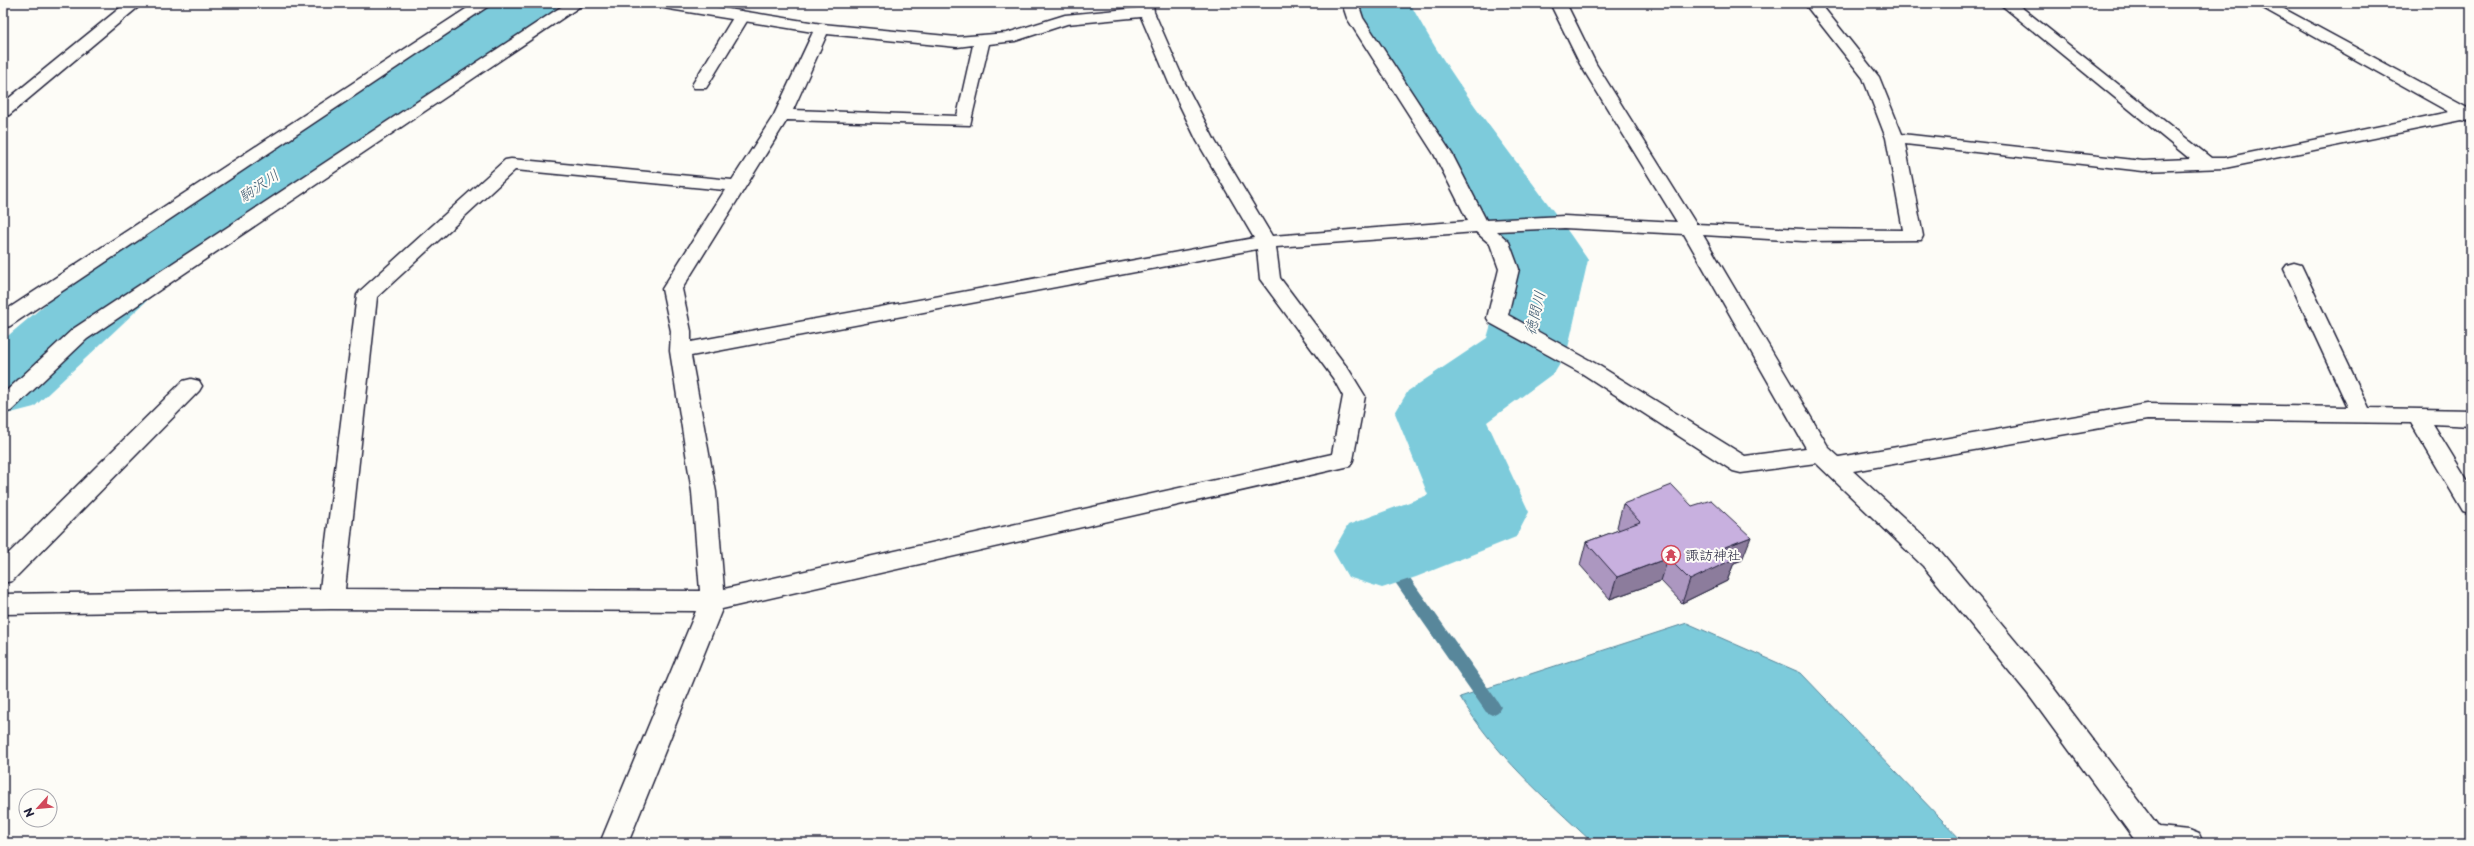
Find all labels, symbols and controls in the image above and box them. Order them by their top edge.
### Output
water label: 駒沢川 [233,163,283,207]
water label: 徳間川 [1517,288,1550,337]
temple icon: 諏訪神社 [1660,544,1682,566]
place label: 諏訪神社 [1685,544,1741,565]
north arrow [18,788,58,828]
text: N [19,805,38,821]

